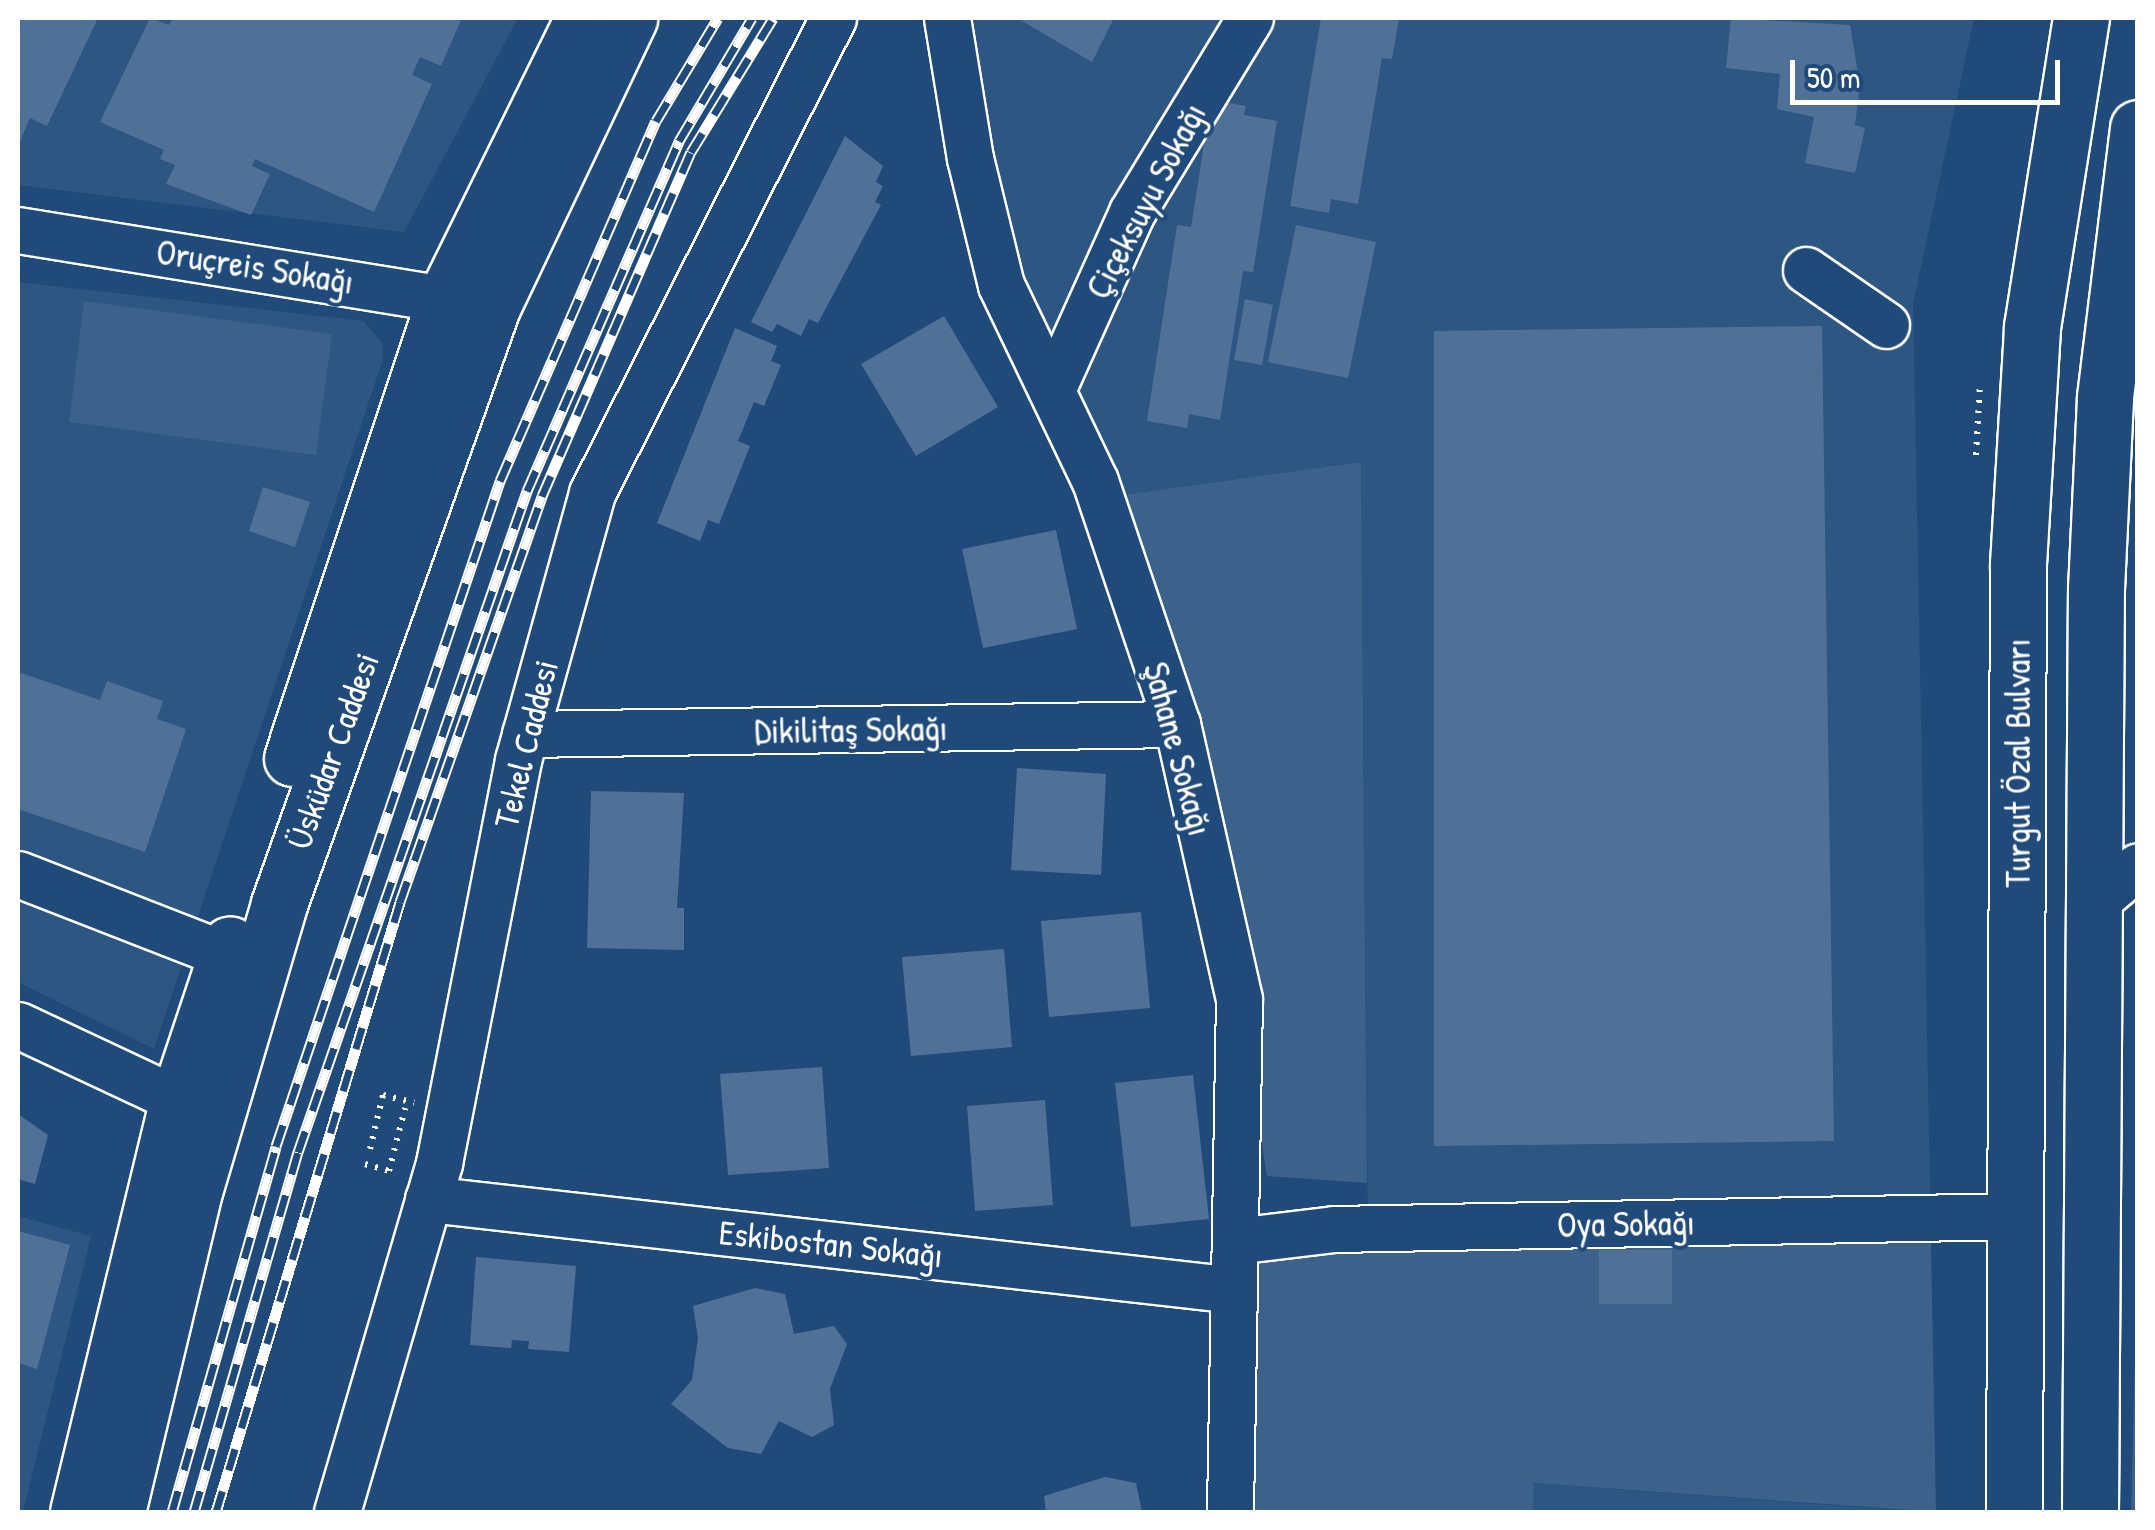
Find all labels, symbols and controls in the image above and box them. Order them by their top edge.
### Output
scale bar [1795,40,2065,102]
text: 50 m [1807,57,1860,97]
street label: Çiçeksuyu Sokağı [1077,96,1215,306]
street label: Oruçreis Sokağı [153,231,357,303]
street label: Turgut Özal Bulvarı [1997,638,2039,888]
street label: Üsküdar Caddesi [278,647,388,855]
street label: Tekel Caddesi [485,656,567,832]
street label: Şahane Sokağı [1135,658,1221,840]
street label: Dikilitaş Sokağı [754,707,948,753]
street label: Oya Sokağı [1557,1202,1695,1246]
street label: Eskibostan Sokağı [717,1211,945,1277]

